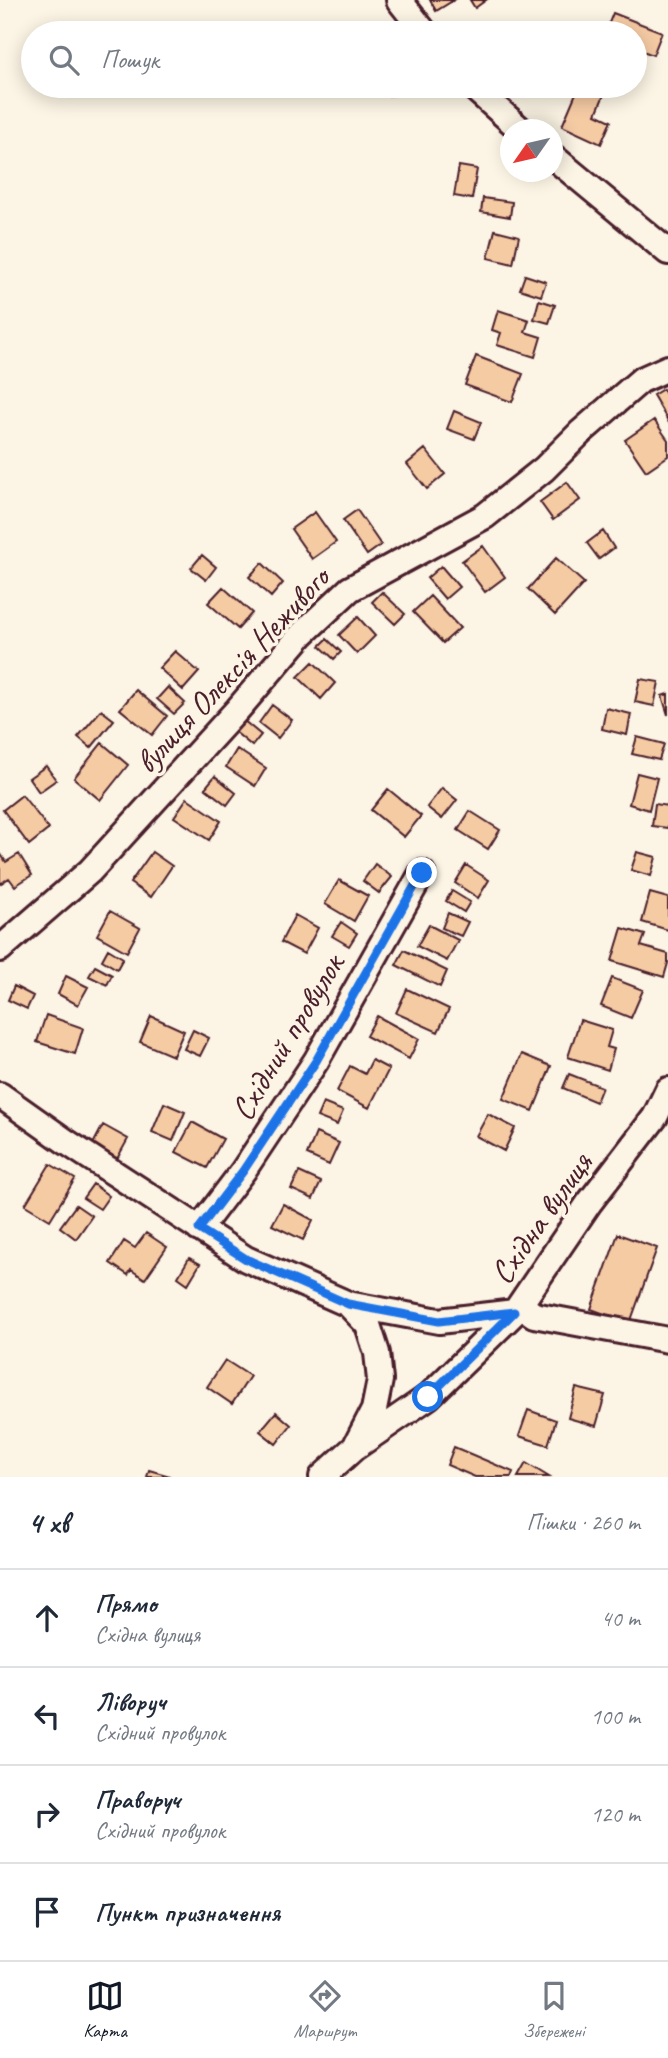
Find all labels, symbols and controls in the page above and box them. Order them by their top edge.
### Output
search box [21,21,647,98]
icon: search [45,41,83,79]
text: Пошук [101,43,159,76]
north arrow [500,119,563,182]
street label: вулиця Олексія Неживого [125,555,341,782]
route end [406,857,437,888]
street label: Східний провулок [221,944,355,1128]
street label: Східна вулиця [480,1143,602,1292]
route start [412,1381,443,1412]
text: 4 хв [28,1504,69,1542]
text: Пішки · 260 m [526,1508,640,1537]
text: Прямо [95,1587,157,1620]
icon: ahead [28,1599,66,1637]
text: 40 m [601,1604,640,1633]
text: Східна вулиця [95,1620,200,1649]
text: Ліворуч [95,1685,166,1718]
icon: left [28,1697,66,1735]
text: 100 m [591,1702,640,1731]
text: Східний провулок [95,1718,225,1747]
text: Праворуч [95,1783,180,1816]
icon: right [28,1795,66,1833]
text: 120 m [591,1800,640,1829]
text: Східний провулок [95,1816,225,1845]
icon: arrive [28,1893,66,1931]
text: Пункт призначення [95,1896,280,1929]
tab: Карта [83,1977,127,2043]
tab: Маршрут [293,1977,356,2043]
tab: Збережені [523,1977,585,2043]

